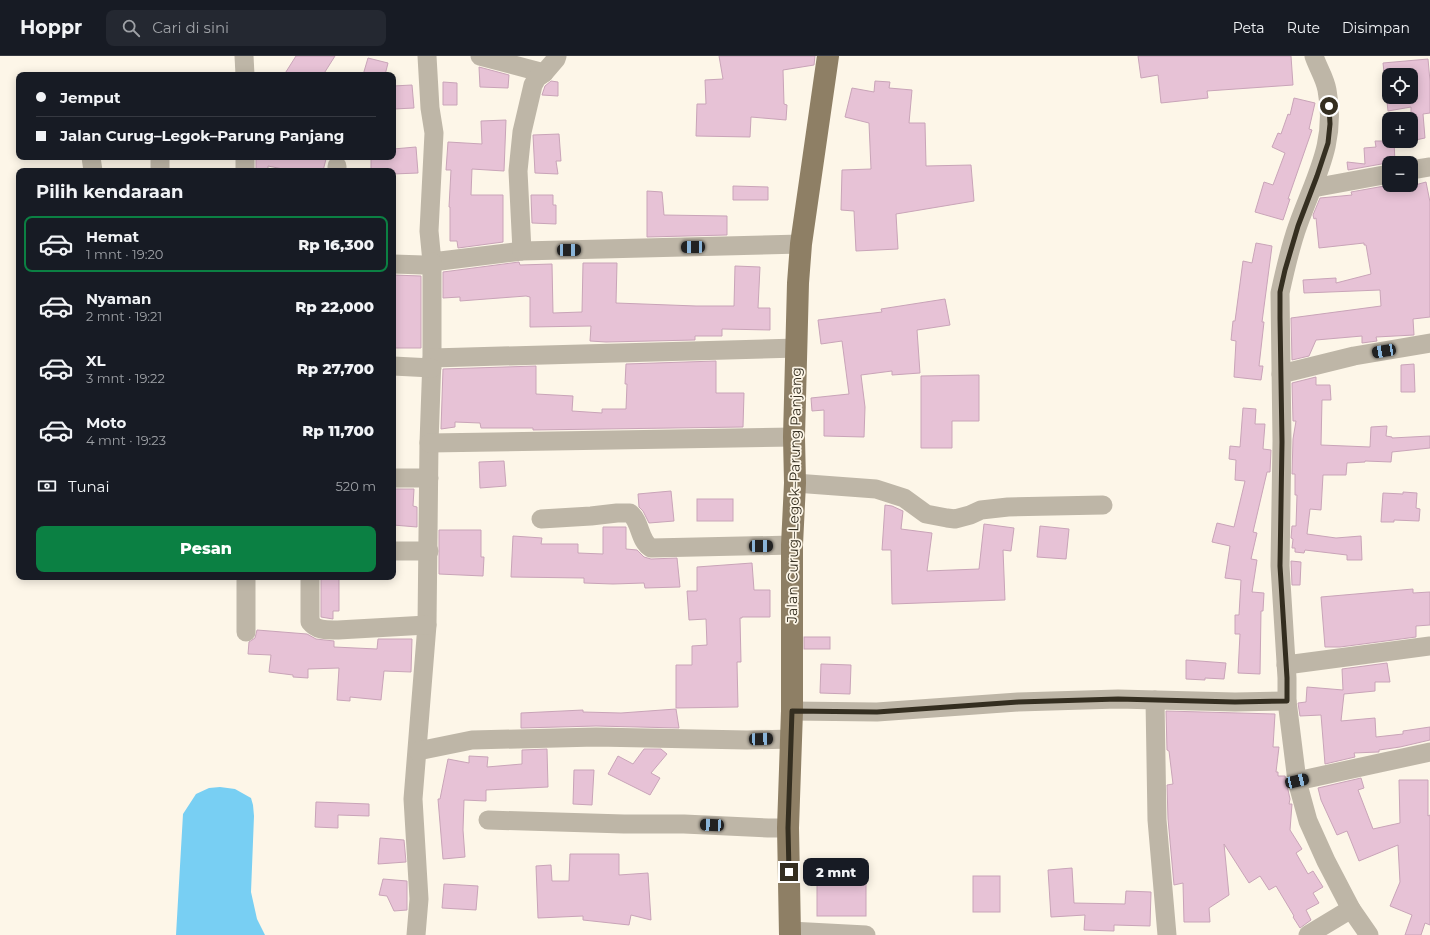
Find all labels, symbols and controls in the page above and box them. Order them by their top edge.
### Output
search box [106,10,386,46]
text: Hoppr [20,16,82,39]
icon: search [120,17,142,39]
text: Cari di sini [152,18,229,37]
text: Peta [1233,19,1265,37]
text: Rute [1287,19,1320,37]
text: Disimpan [1342,19,1410,37]
map controls [1382,68,1418,192]
button: locate [1382,68,1418,104]
text: Jemput [60,88,121,107]
route start [1320,97,1338,115]
button: + [1382,112,1418,148]
text: Jalan Curug–Legok–Parung Panjang [60,126,344,145]
button: − [1382,156,1418,192]
text: Pilih kendaraan [36,181,183,203]
icon: car [38,226,74,262]
text: Hemat [86,227,139,246]
text: Rp 16,300 [298,235,374,254]
car [681,241,705,253]
car [557,244,581,256]
text: 1 mnt · 19:20 [86,246,163,262]
icon: car [38,288,74,324]
text: Nyaman [86,289,151,308]
text: Rp 22,000 [295,297,374,316]
text: 2 mnt · 19:21 [86,308,162,324]
car [1371,343,1397,359]
icon: car [38,350,74,386]
text: XL [86,351,105,370]
text: Rp 27,700 [297,359,374,378]
street label: Jalan Curug–Legok–Parung Panjang [783,367,805,624]
text: 3 mnt · 19:22 [86,370,165,386]
icon: car [38,412,74,448]
text: Moto [86,413,126,432]
text: Rp 11,700 [302,421,374,440]
text: 4 mnt · 19:23 [86,432,166,448]
icon: cash [36,475,58,497]
text: Tunai [68,477,110,496]
text: 520 m [336,478,376,494]
button: Pesan [36,526,376,572]
car [749,540,773,552]
car [749,733,773,745]
car [1284,772,1310,790]
car [700,818,724,832]
callout: 2 mnt [803,858,869,886]
route end [780,863,798,881]
text: 2 mnt [816,864,856,880]

